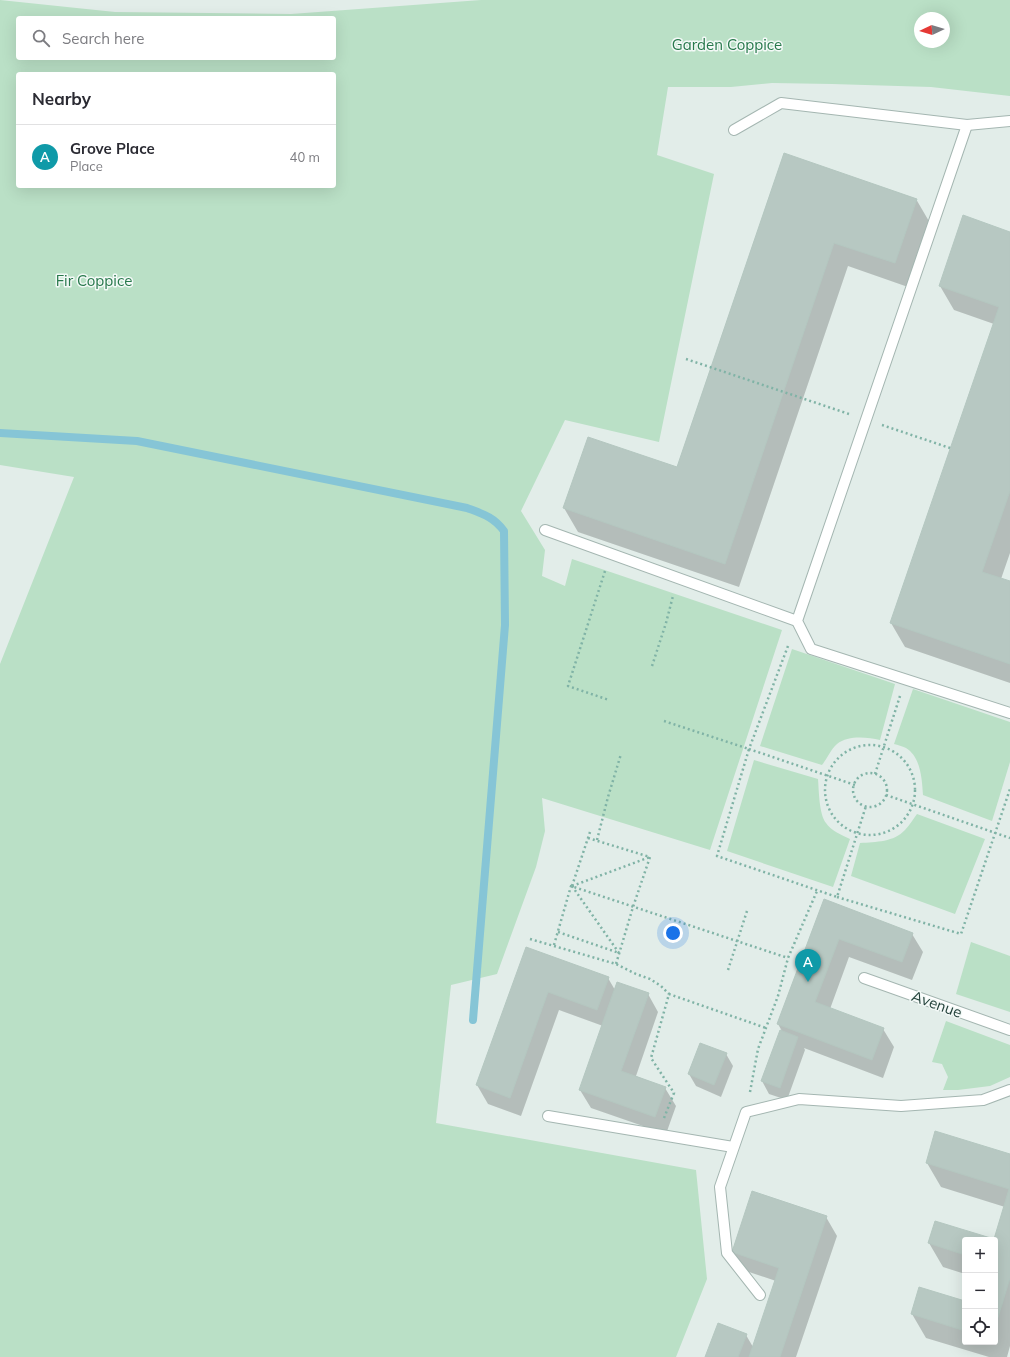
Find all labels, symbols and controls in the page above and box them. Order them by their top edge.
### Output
north arrow [914,12,950,48]
search box [16,16,336,60]
icon: search [30,27,52,49]
text: Search here [62,29,144,48]
park label: Garden Coppice [672,35,782,54]
text: Nearby [32,88,91,109]
text: Grove Place [70,139,155,158]
text: A [40,149,50,165]
text: 40 m [290,149,320,165]
text: Place [70,158,103,174]
park label: Fir Coppice [56,271,132,290]
your location [663,923,683,943]
pin: A [795,949,821,982]
street label: Avenue [909,986,965,1022]
map controls [962,1237,998,1345]
button: + [962,1237,998,1273]
button: − [962,1273,998,1309]
button: locate [962,1309,998,1345]

